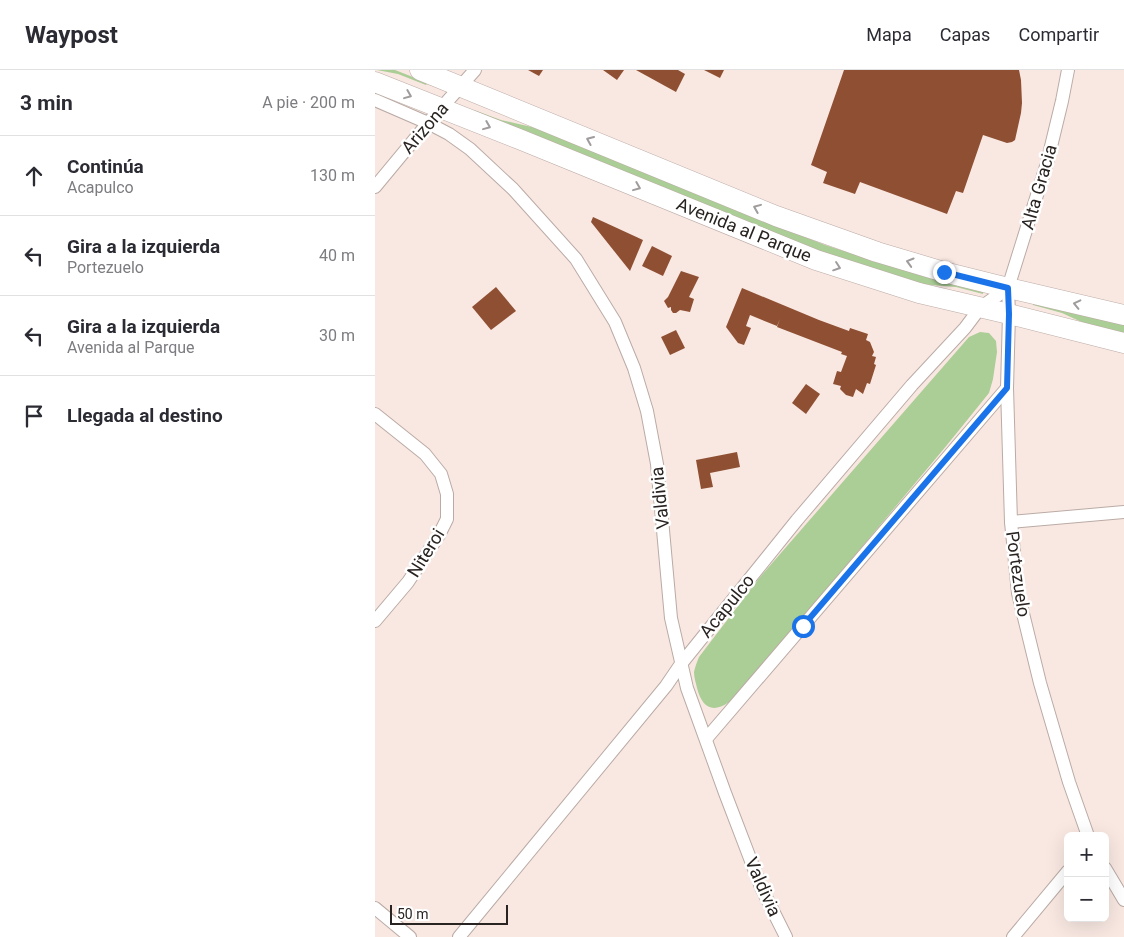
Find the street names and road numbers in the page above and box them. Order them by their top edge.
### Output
street label: Arizona [397,98,453,158]
street label: Alta Gracia [1016,142,1061,232]
street label: Avenida al Parque [674,193,815,266]
street label: Valdivia [646,466,673,530]
street label: Niteroi [403,525,449,581]
street label: Portezuelo [1002,530,1035,618]
street label: Acapulco [695,570,758,641]
street label: Valdivia [741,854,786,920]

